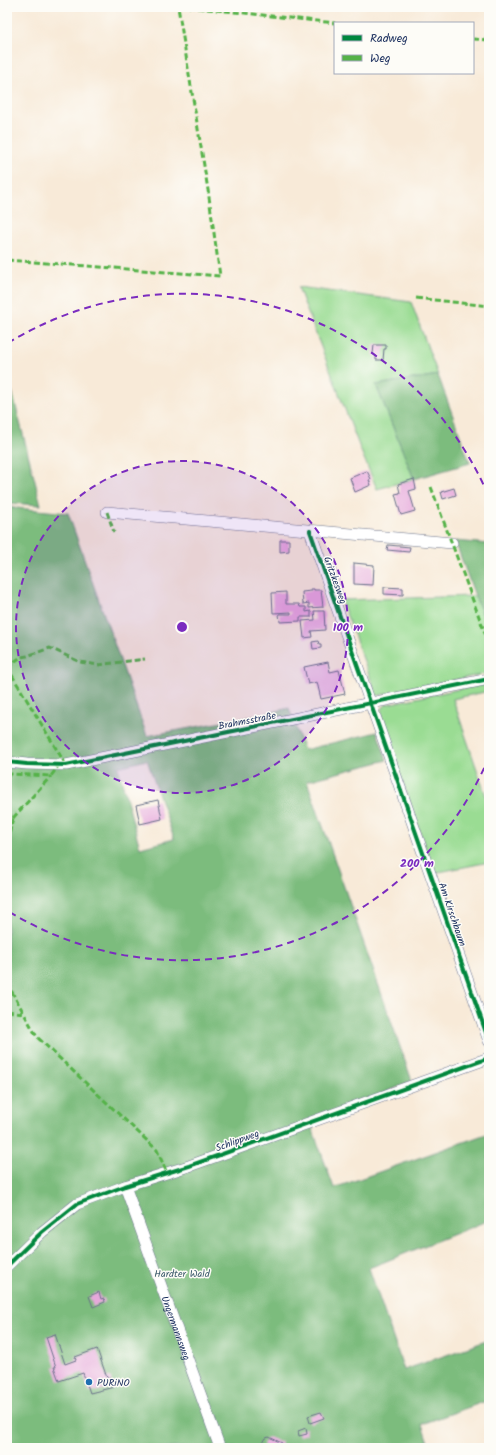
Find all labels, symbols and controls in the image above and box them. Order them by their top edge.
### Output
legend [334,22,474,74]
text: Radweg [370,29,408,48]
text: Weg [370,49,391,68]
street label: Gritzkesweg [319,554,351,607]
text: 100 m [333,618,363,637]
centre of rings [175,620,189,634]
street label: Brahmsstraße [217,707,278,734]
text: 200 m [400,854,434,873]
street label: Am Kirschbaum [434,880,470,948]
street label: Schlippweg [213,1126,262,1156]
park label: Hardter Wald [154,1266,211,1282]
street label: Ungermannsweg [157,1294,195,1363]
place label: PURiNO [97,1375,130,1391]
marker: PURiNO [84,1377,94,1387]

